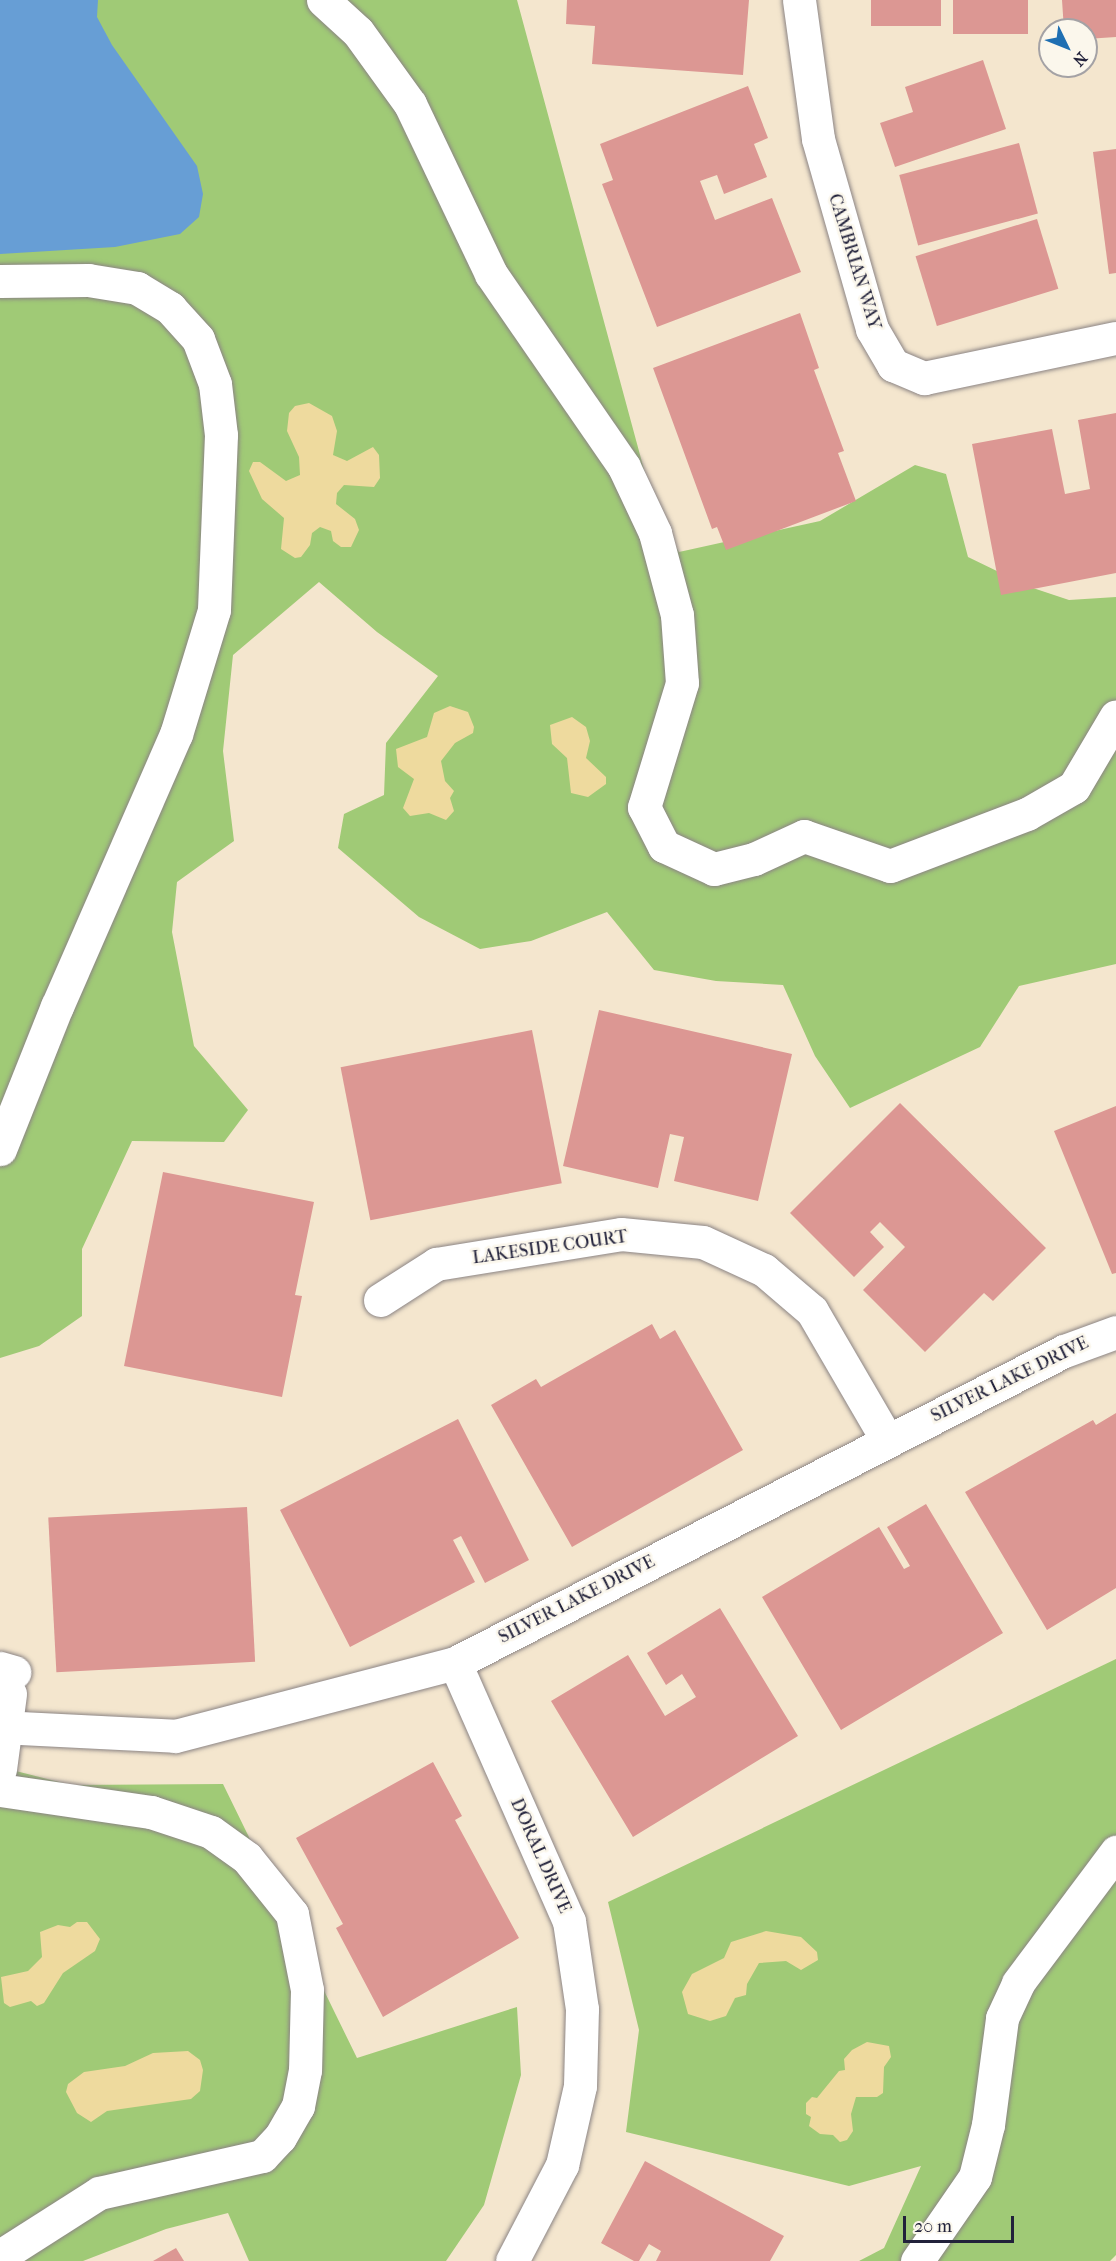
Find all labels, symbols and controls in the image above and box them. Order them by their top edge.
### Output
north arrow [1038,18,1098,78]
text: N [1069,48,1091,70]
street label: CAMBRIAN WAY [823,191,885,333]
street label: LAKESIDE COURT [471,1226,629,1270]
street label: SILVER LAKE DRIVE [928,1332,1092,1428]
street label: SILVER LAKE DRIVE [495,1551,659,1649]
street label: DORAL DRIVE [505,1795,575,1917]
scale bar [906,2204,1017,2242]
text: 20 m [914,2216,952,2237]

